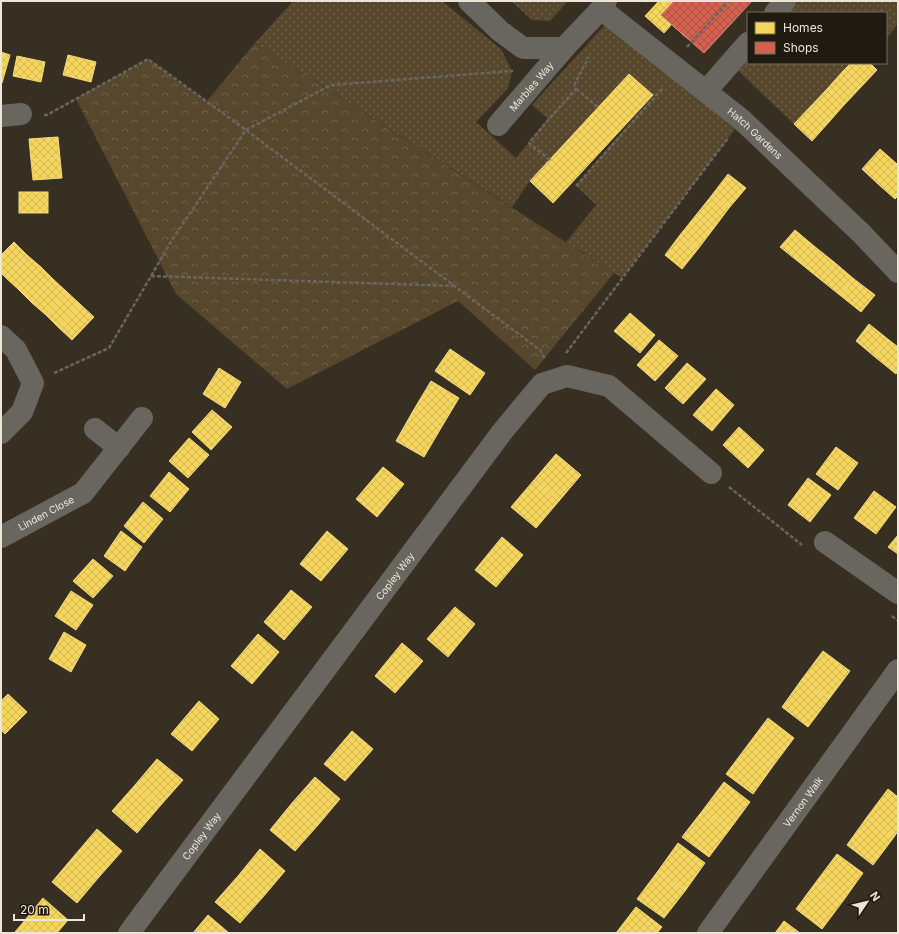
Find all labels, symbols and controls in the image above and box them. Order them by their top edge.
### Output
legend [747,12,887,64]
text: Homes [783,20,823,35]
text: Shops [783,40,819,55]
street label: Marbles Way [507,59,556,114]
street label: Hatch Gardens [725,105,785,161]
street label: Linden Close [16,493,76,533]
street label: Copley Way [373,550,417,602]
street label: Vernon Walk [781,774,826,829]
street label: Copley Way [180,809,223,862]
north arrow [847,882,887,922]
text: N [867,889,883,904]
scale bar [14,896,84,922]
text: 20 m [20,902,49,917]

